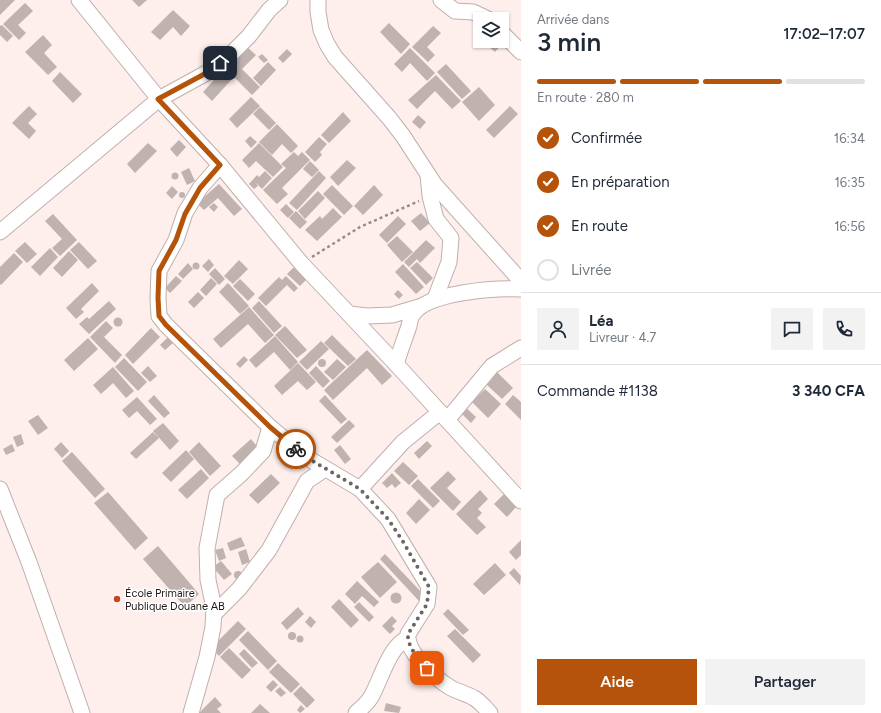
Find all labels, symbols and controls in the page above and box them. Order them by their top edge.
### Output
map controls [473,12,509,48]
button: layers [473,12,509,48]
text: Arrivée dans [537,12,609,27]
text: 17:02–17:07 [783,25,865,43]
text: 3 min [537,26,601,58]
pin [203,46,237,80]
icon: home [209,52,231,74]
text: En route · 280 m [537,90,634,105]
icon: check [537,127,559,149]
text: Confirmée [571,129,642,147]
text: 16:34 [834,131,865,146]
icon: check [537,171,559,193]
text: En préparation [571,173,670,191]
text: 16:35 [834,175,865,190]
icon: check [537,215,559,237]
text: En route [571,217,628,235]
text: 16:56 [834,219,865,234]
text: Livrée [571,261,612,279]
button: person [537,308,579,350]
button: chat [771,308,813,350]
button: phone [823,308,865,350]
text: Léa [589,312,613,330]
text: Livreur · 4.7 [589,330,656,345]
text: Commande #1138 [537,382,658,400]
text: 3 340 CFA [792,382,865,400]
courier [276,429,316,469]
icon: bike [285,438,307,460]
place label: École Primaire Publique Douane AB [125,587,225,613]
marker: École Primaire Publique Douane AB [112,594,122,604]
pin [410,651,444,685]
icon: bag [416,657,438,679]
button: Aide [537,659,697,705]
button: Partager [705,659,865,705]

